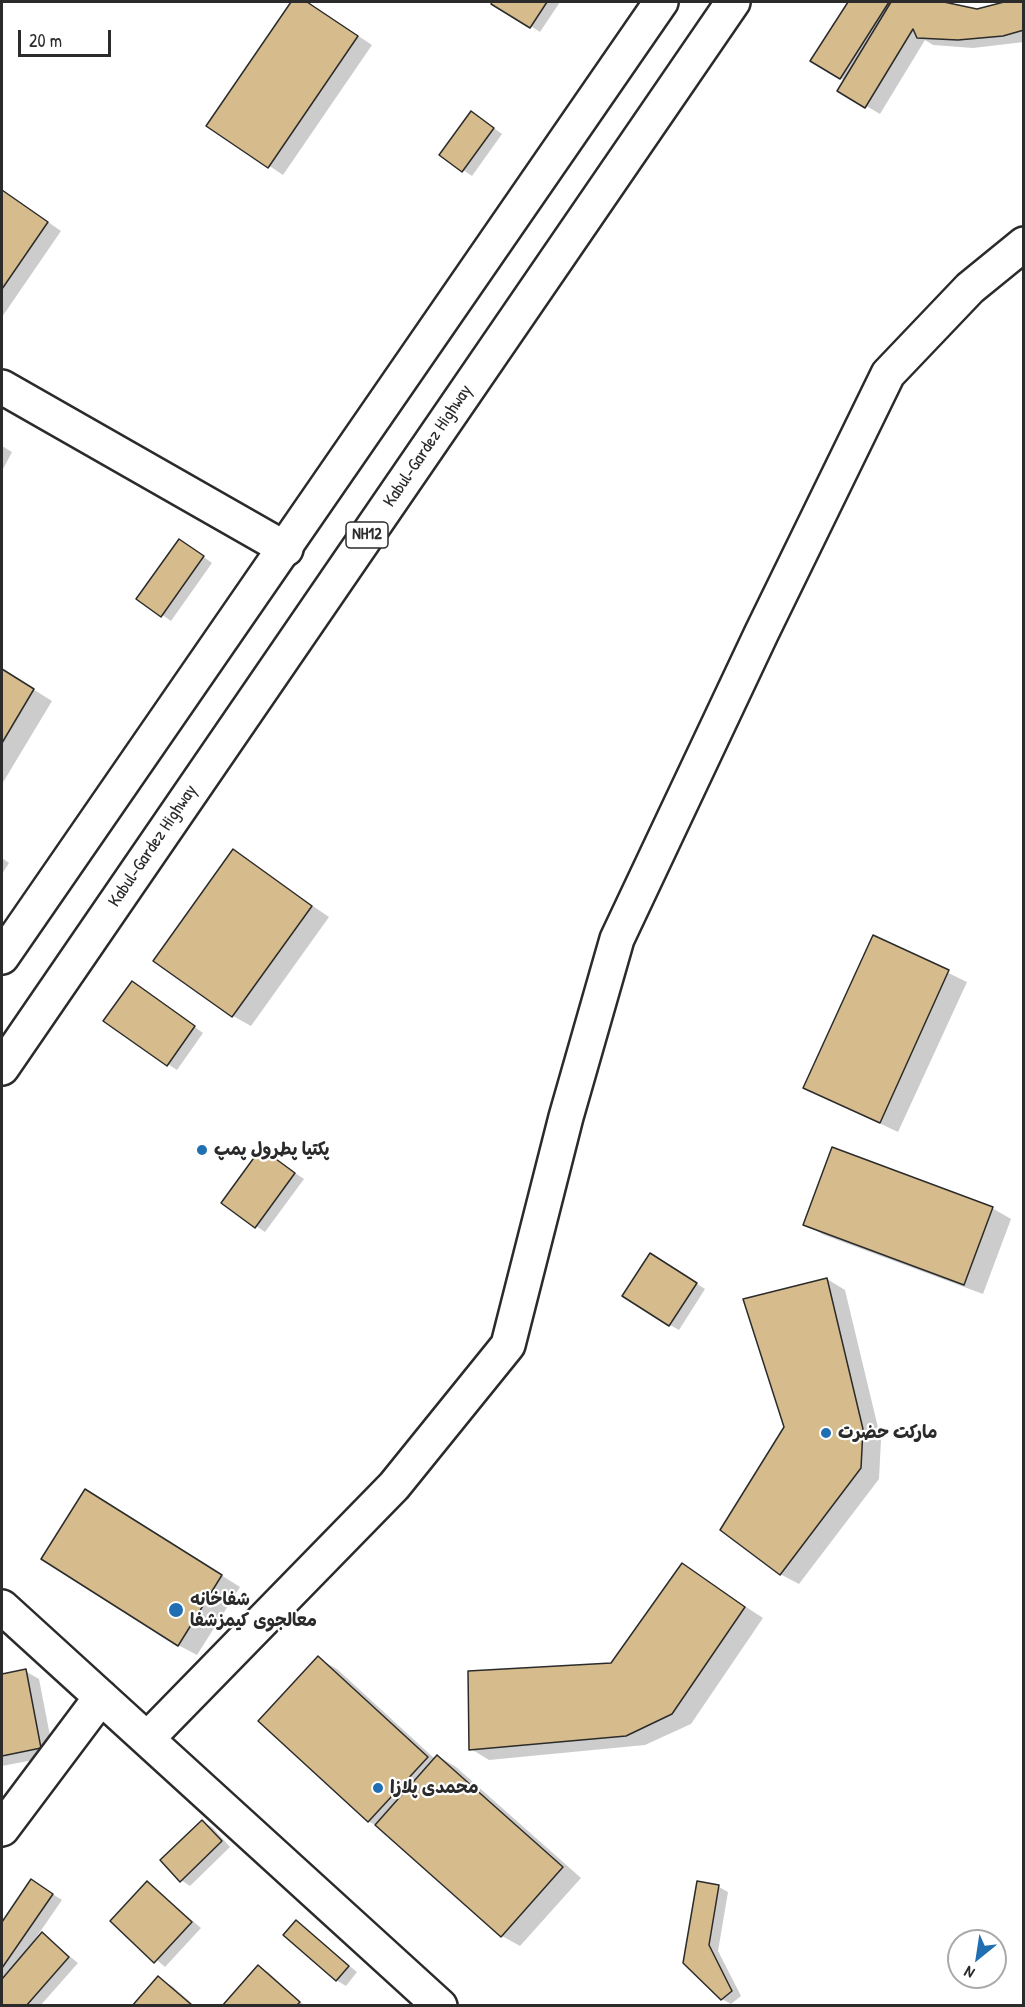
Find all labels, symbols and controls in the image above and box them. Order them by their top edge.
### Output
scale bar [21,18,114,56]
text: 20 m [29,28,62,53]
street label: Kabul-Gardez Highway [379,381,477,511]
road number: NH12 [346,522,388,548]
street label: Kabul-Gardez Highway [104,781,202,911]
place label: پکتیا پطرول پمپ [214,1139,330,1161]
marker: پکتیا پطرول پمپ [195,1143,209,1157]
place label: مارکت حضرت [838,1422,938,1444]
marker: مارکت حضرت [819,1426,833,1440]
place label: شفاخانه معالجوی کیمزشفا [190,1589,317,1632]
marker: شفاخانه معالجوی کیمزشفا [167,1601,185,1619]
place label: محمدی پلازا [390,1777,479,1799]
marker: محمدی پلازا [371,1781,385,1795]
north arrow [947,1929,1007,1989]
text: N [960,1961,978,1985]

